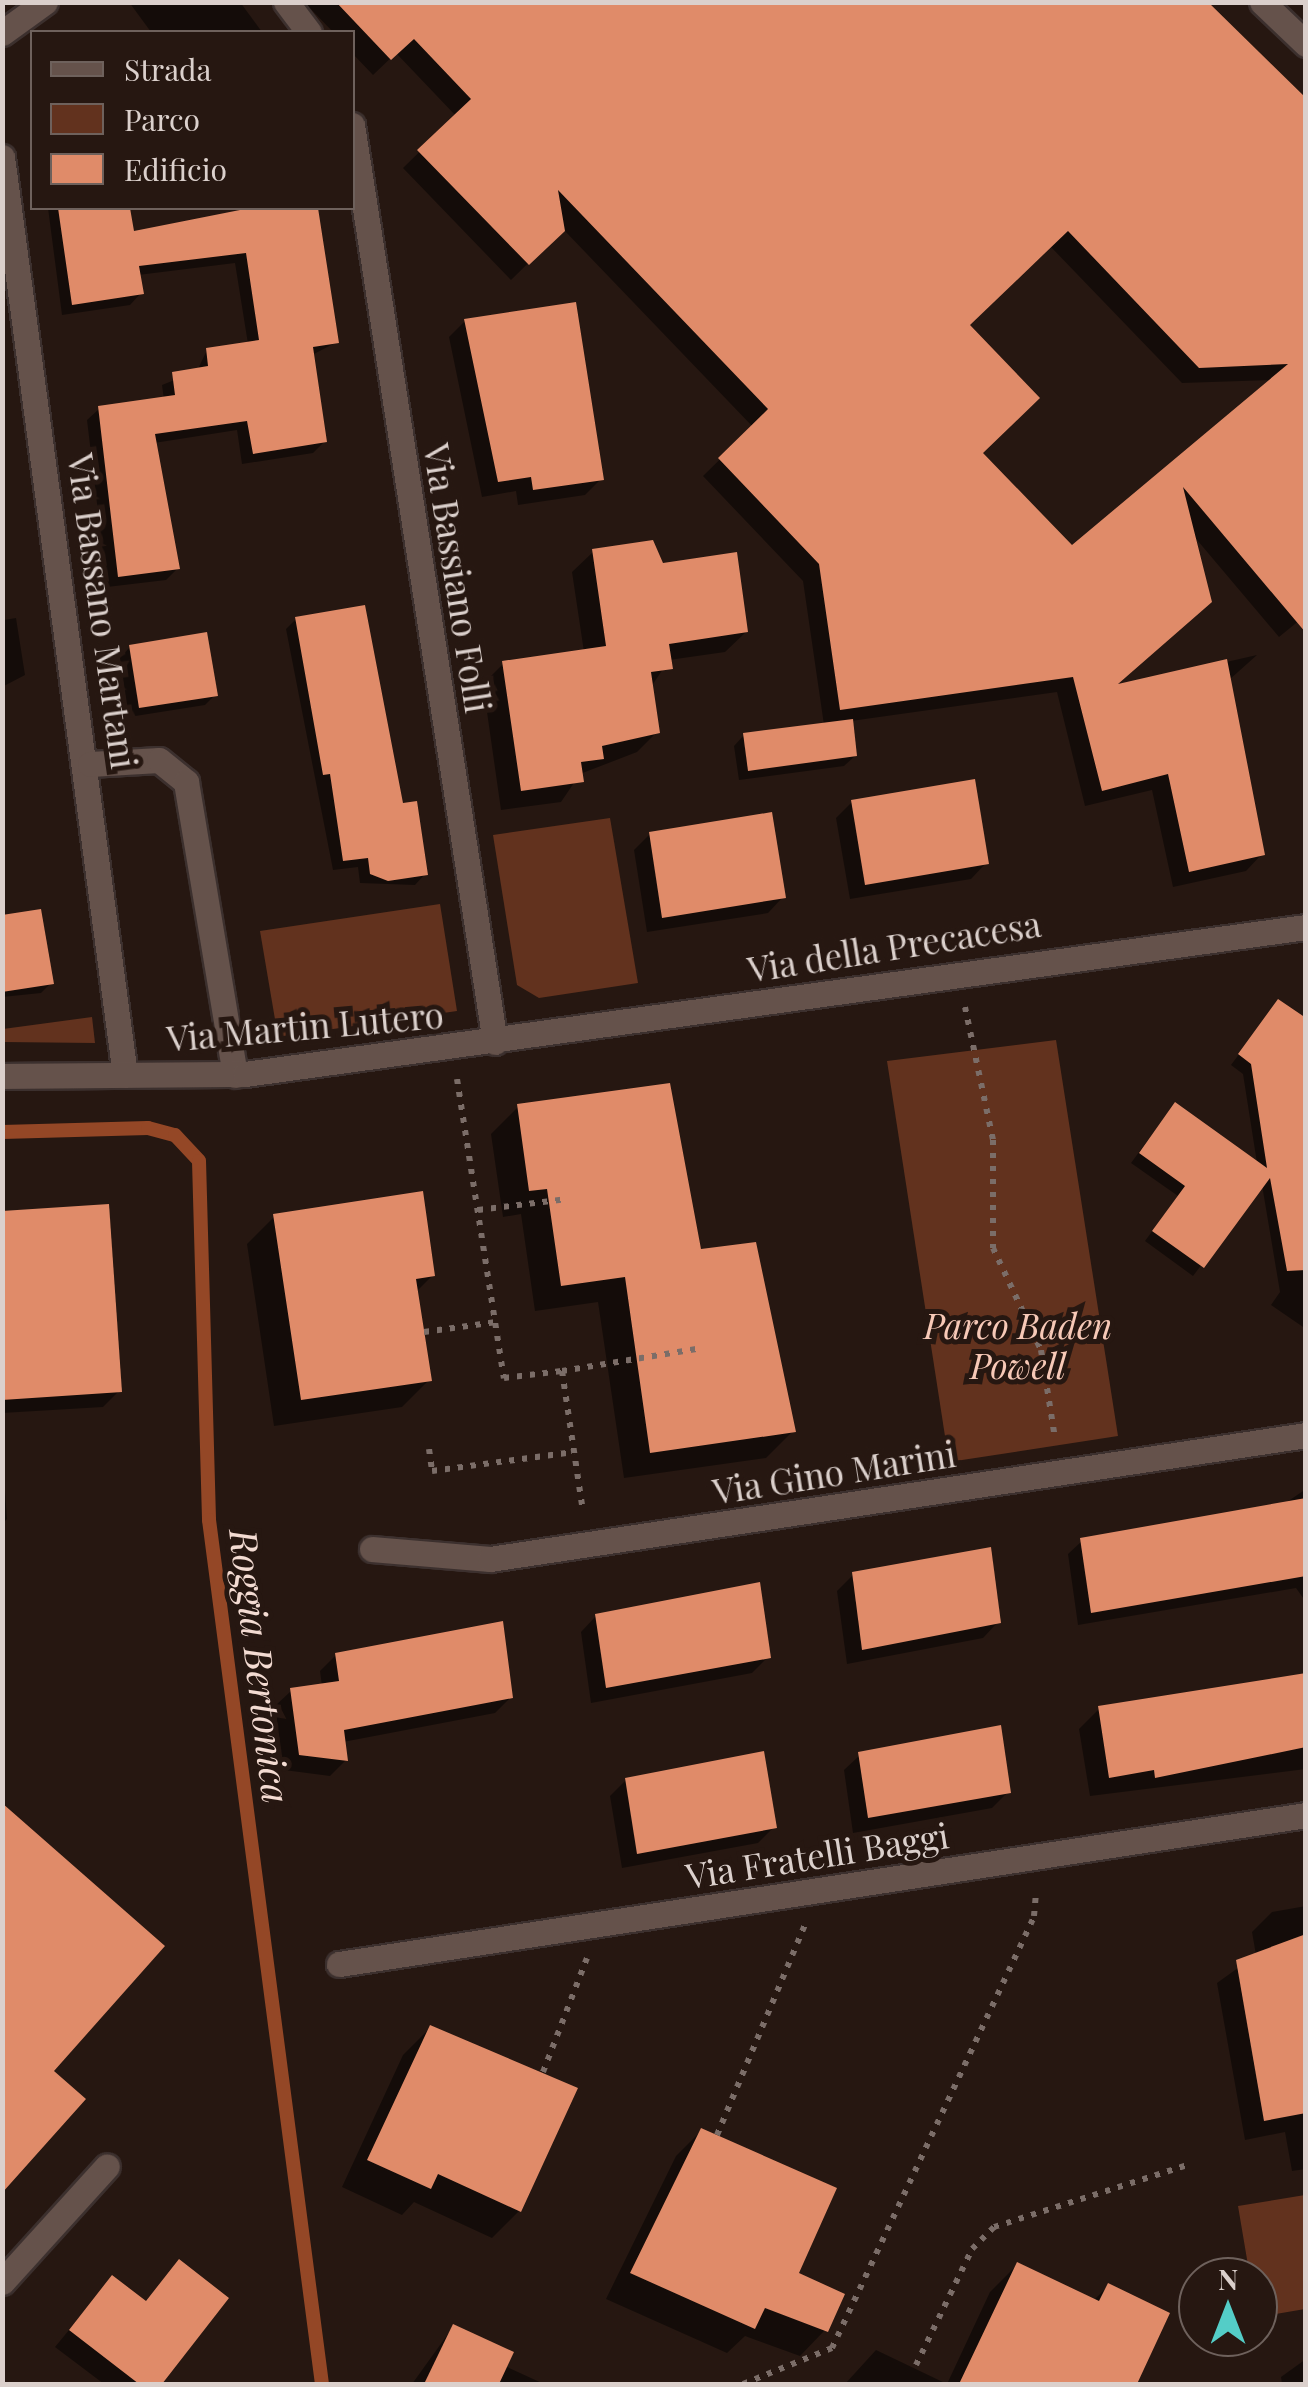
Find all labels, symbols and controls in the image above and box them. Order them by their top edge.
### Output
legend [30,30,355,210]
text: Strada [124,49,211,89]
text: Parco [124,99,200,139]
text: Edificio [124,149,227,189]
street label: Via Bassiano Folli [416,440,500,716]
street label: Via Bassano Martani [60,450,146,772]
street label: Via della Precacesa [744,902,1044,990]
street label: Via Martin Lutero [165,993,445,1059]
park label: Parco Baden Powell [924,1304,1112,1386]
street label: Via Gino Marini [709,1432,959,1512]
water label: Roggia Bertonica [222,1526,300,1806]
street label: Via Fratelli Baggi [682,1813,952,1897]
north arrow [1178,2257,1278,2357]
text: N [1218,2260,1238,2297]

